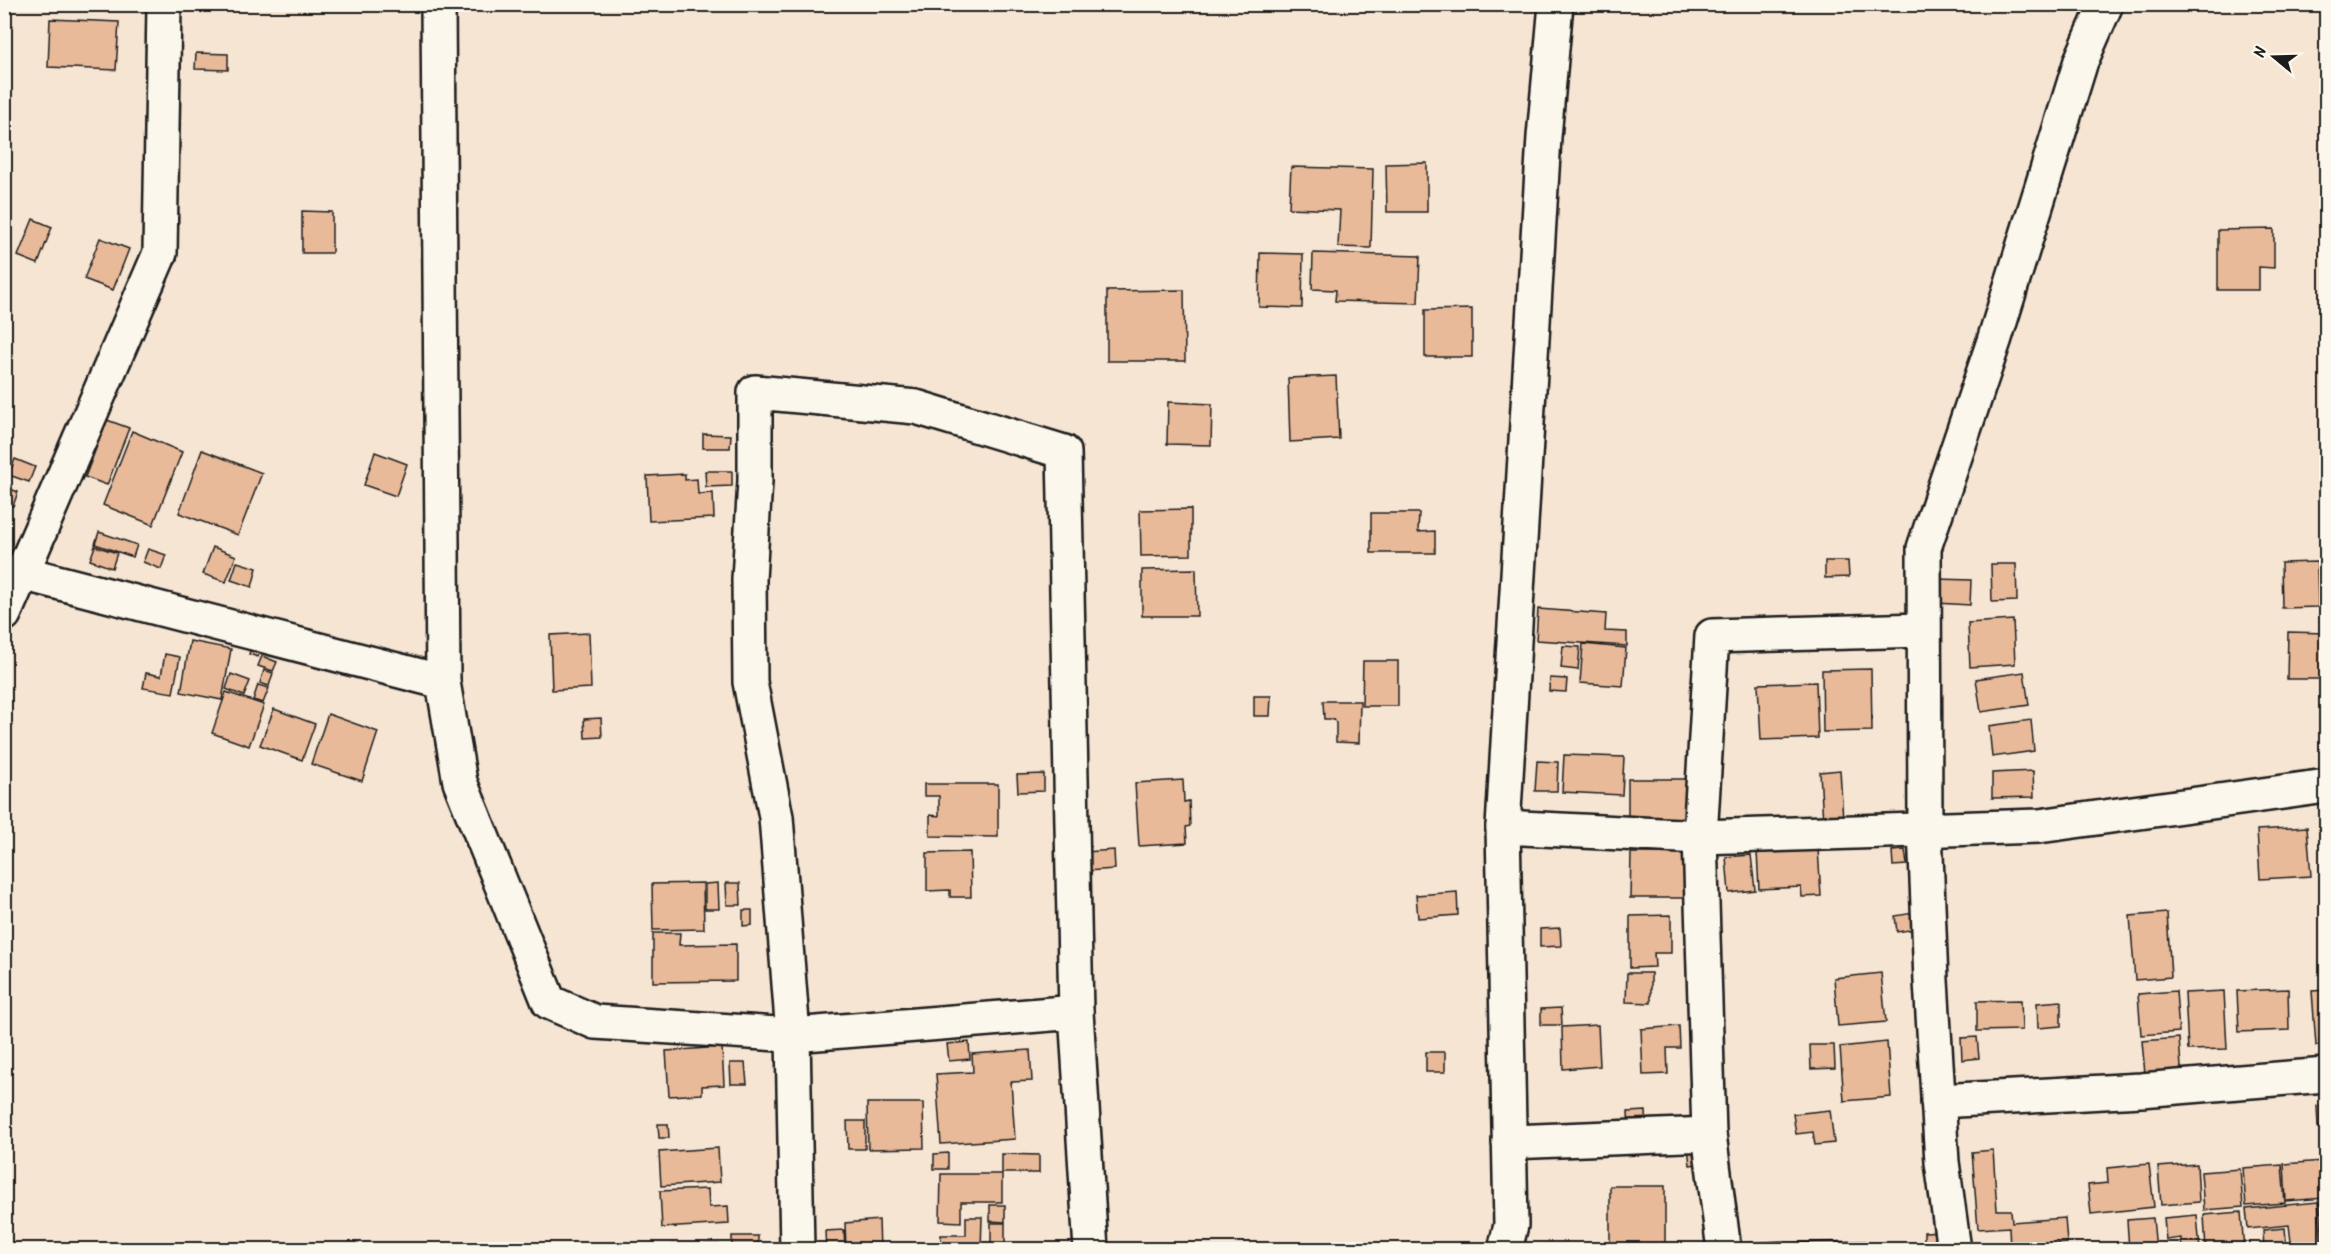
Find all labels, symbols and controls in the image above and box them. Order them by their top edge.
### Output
north arrow [2244,27,2304,87]
text: N [2248,44,2275,61]

